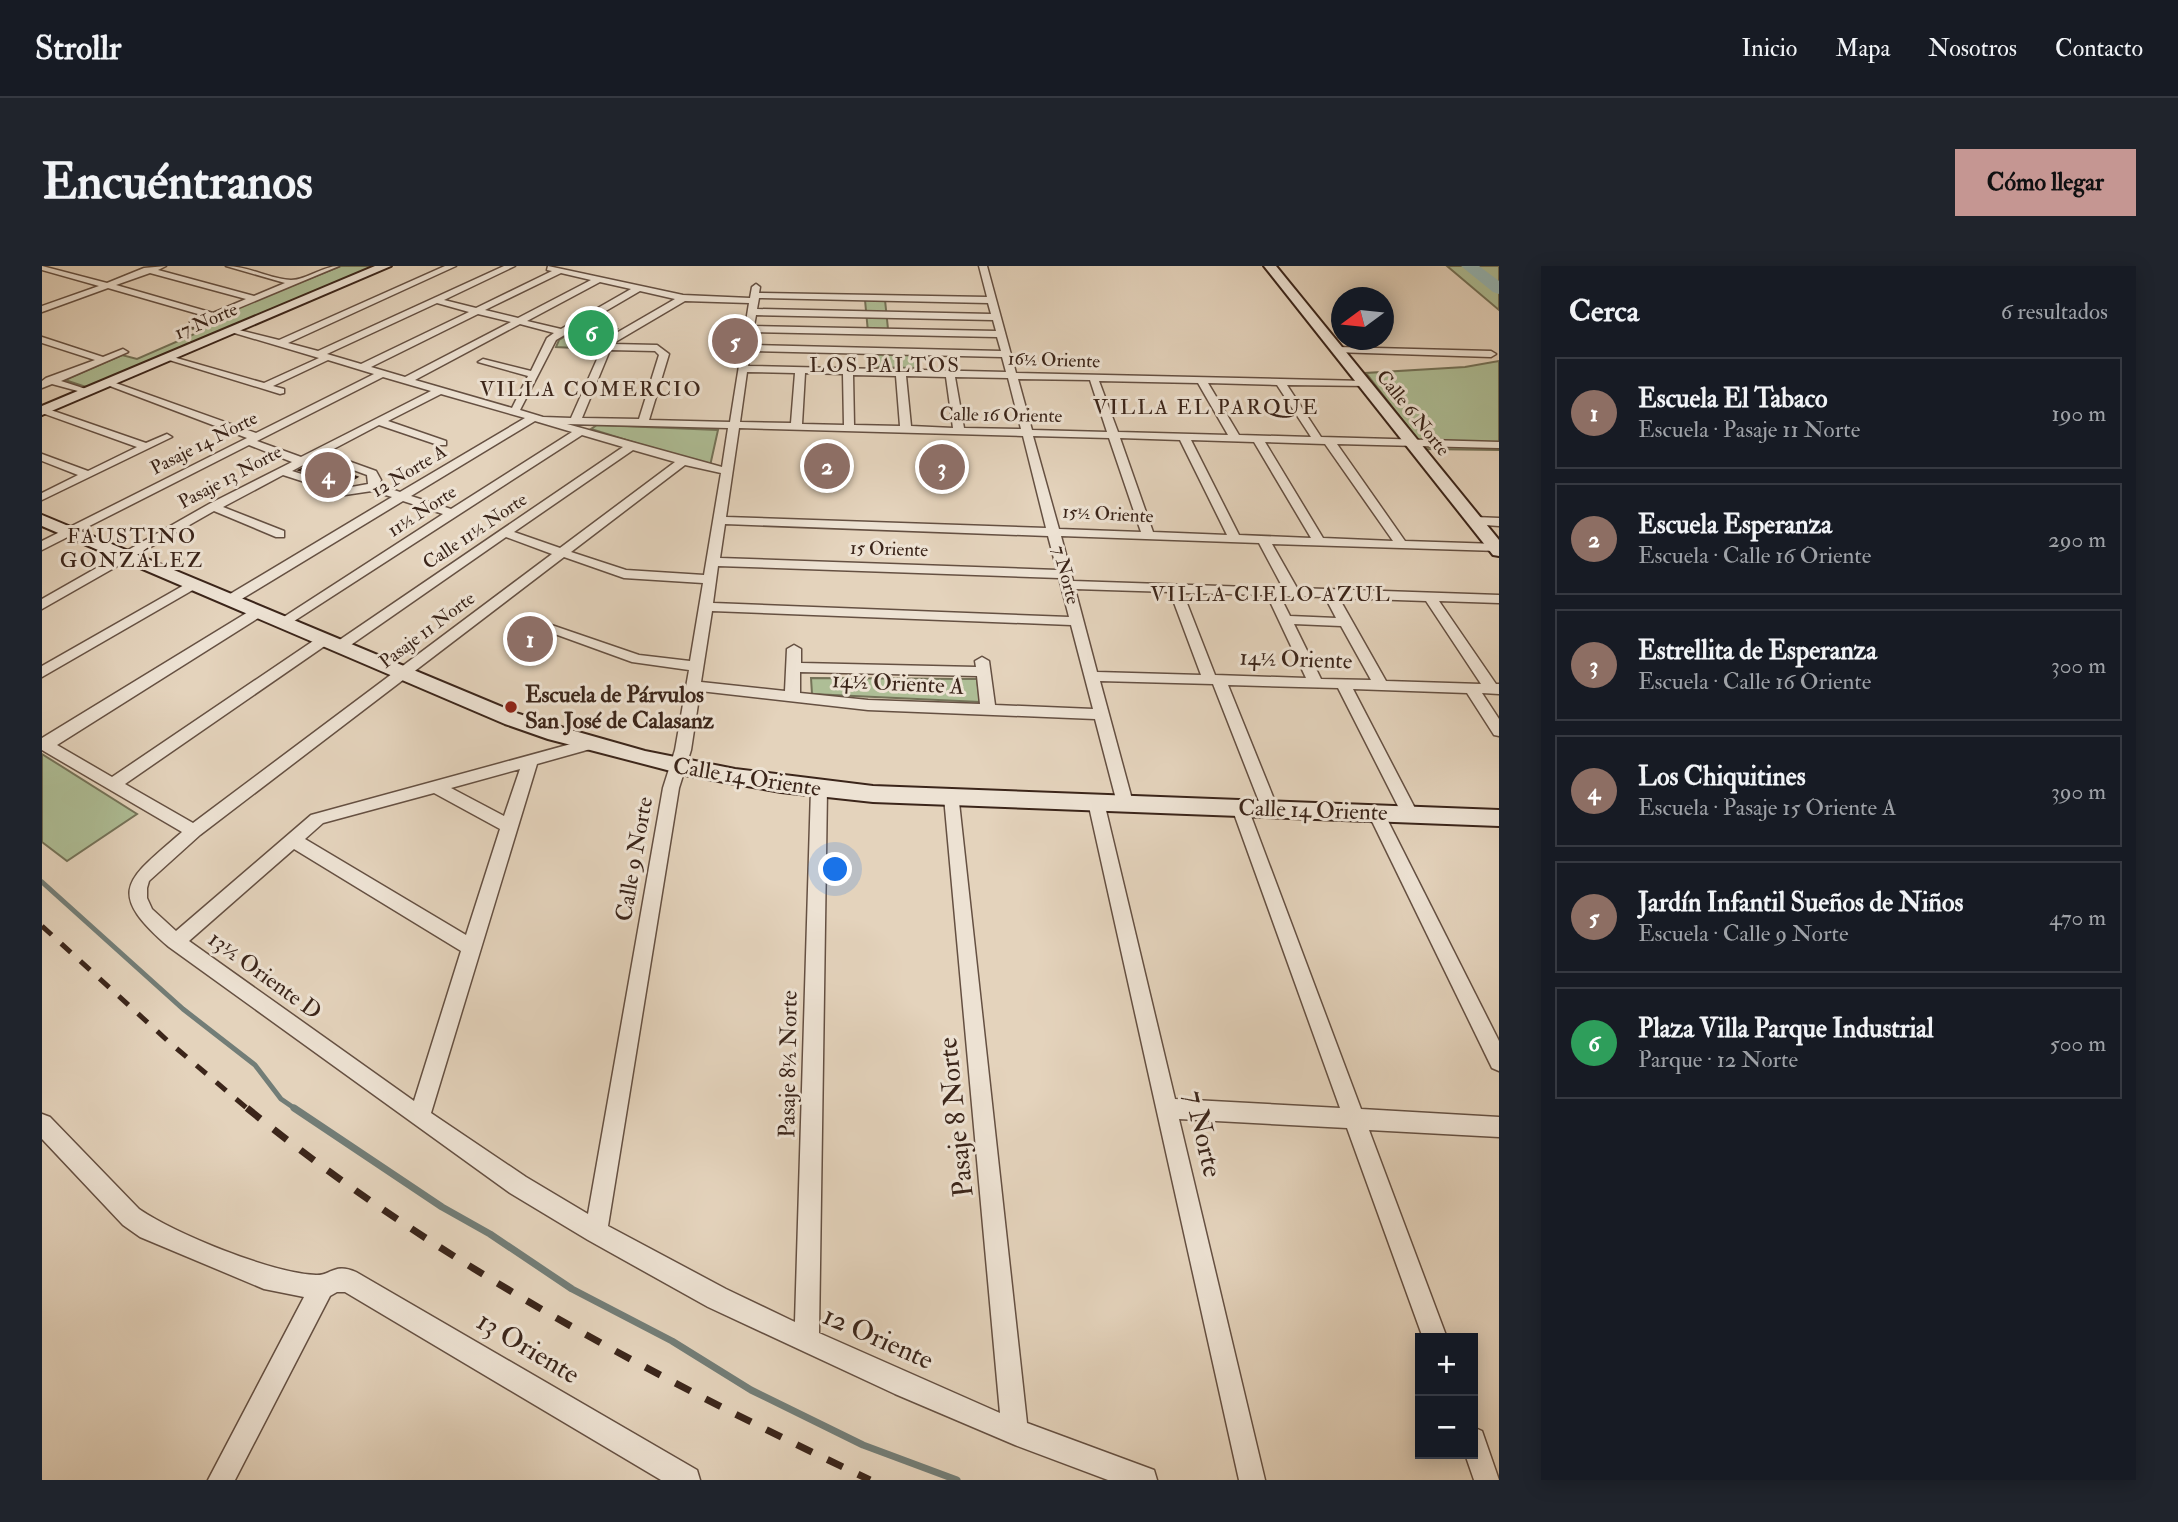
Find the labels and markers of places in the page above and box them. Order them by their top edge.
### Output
pin: 6 [568,307,614,359]
pin: 5 [712,315,758,367]
pin: 2 [804,440,850,492]
pin: 3 [919,441,965,493]
pin: 4 [305,449,351,501]
pin: 1 [507,613,553,665]
place label: Escuela de Párvulos San José de Calasanz [525,680,715,736]
marker: Escuela de Párvulos San José de Calasanz [503,699,519,715]

